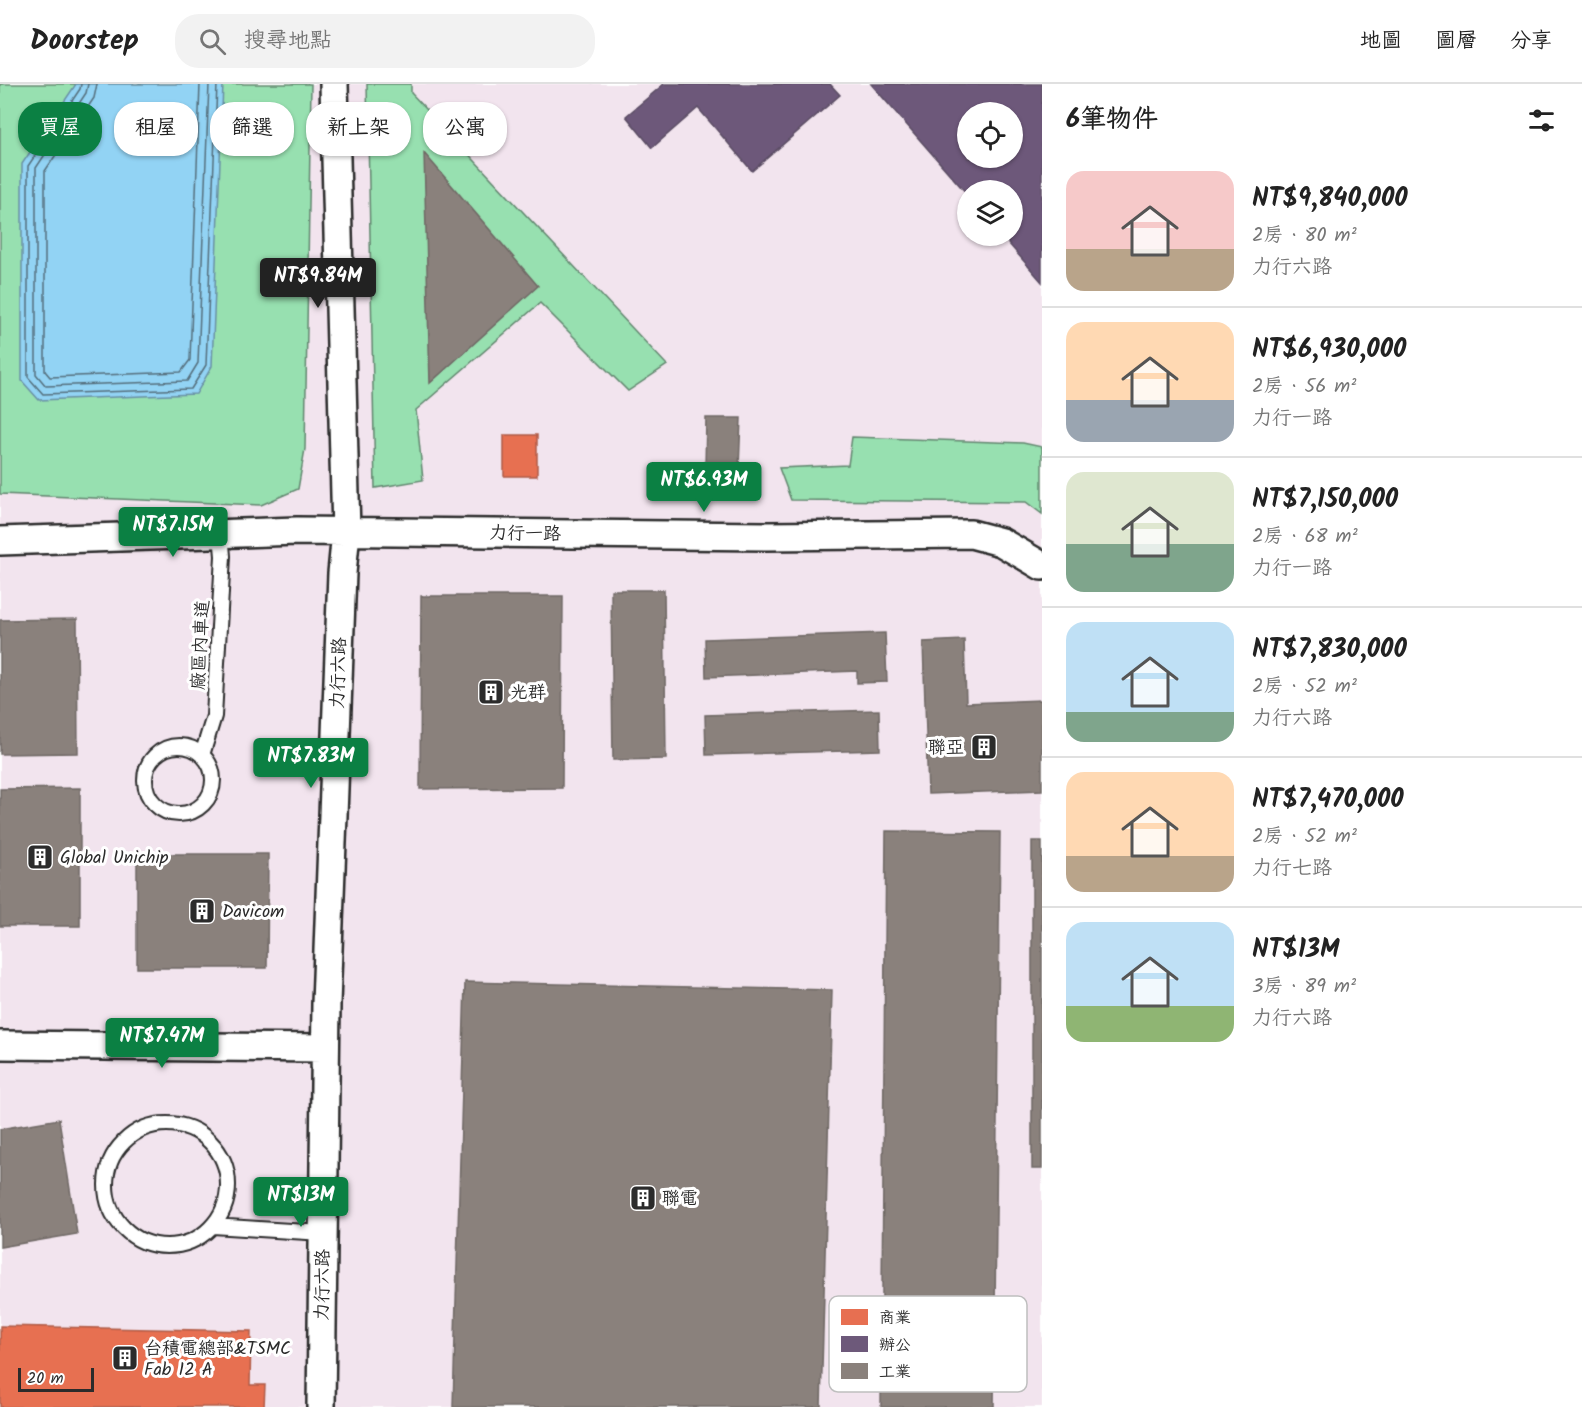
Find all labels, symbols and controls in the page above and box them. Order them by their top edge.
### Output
search box [175,14,595,68]
text: Doorstep [30,19,139,64]
text: 搜尋地點 [244,24,332,59]
icon: search [196,25,229,58]
text: 地圖 [1360,25,1402,58]
text: 圖層 [1435,25,1477,58]
text: 分享 [1510,25,1552,58]
text: 6筆物件 [1066,99,1158,141]
chip: 買屋 [18,102,102,156]
chip: 租屋 [114,102,198,156]
chip: 篩選 [210,102,294,156]
chip: 新上架 [306,102,411,156]
chip: 公寓 [423,102,507,156]
map controls [957,102,1023,246]
button: locate [957,102,1023,168]
icon: filters [1525,104,1558,137]
text: NT$9,840,000 [1252,178,1408,220]
button: layers [957,180,1023,246]
icon: home [1114,195,1186,267]
text: 2房 · 80 m² [1252,220,1357,252]
text: 力行六路 [1252,252,1332,284]
pin: NT$9.84M [256,258,380,309]
text: NT$9.84M [274,261,362,293]
text: NT$6,930,000 [1252,329,1406,371]
icon: home [1114,346,1186,418]
text: 2房 · 56 m² [1252,371,1356,403]
text: 力行一路 [1252,403,1332,435]
pin: NT$6.93M [642,462,766,513]
text: NT$6.93M [660,465,748,497]
text: NT$7,150,000 [1252,479,1398,521]
icon: home [1114,496,1186,568]
pin: NT$7.15M [111,507,235,558]
text: NT$7.15M [133,510,213,542]
street label: 力行一路 [489,519,561,550]
text: 2房 · 68 m² [1252,521,1358,553]
text: 力行一路 [1252,553,1332,585]
street label: 廠區內車道 [185,599,218,691]
text: NT$7,830,000 [1252,629,1407,671]
street label: 力行六路 [324,637,355,710]
icon: home [1114,646,1186,718]
text: 2房 · 52 m² [1252,671,1357,703]
building icon: 光群 [476,677,506,707]
place label: 光群 [510,679,546,708]
text: 力行六路 [1252,703,1332,735]
building icon: 聯亞 [969,732,999,762]
place label: 聯亞 [928,734,964,763]
pin: NT$7.83M [249,738,373,789]
text: NT$7.83M [267,741,355,773]
text: NT$7,470,000 [1252,779,1404,821]
icon: home [1114,796,1186,868]
text: 2房 · 52 m² [1252,821,1357,853]
building icon: Global Unichip [25,842,55,872]
place label: Global Unichip [60,844,169,873]
text: 力行七路 [1252,853,1332,885]
building icon: Davicom [187,896,217,926]
place label: Davicom [222,898,284,927]
text: NT$13M [1252,929,1340,971]
icon: home [1114,946,1186,1018]
text: 3房 · 89 m² [1252,971,1356,1003]
text: 力行六路 [1252,1003,1332,1035]
pin: NT$7.47M [100,1018,224,1069]
text: NT$7.47M [120,1021,204,1053]
pin: NT$13M [252,1177,350,1228]
text: NT$13M [267,1180,335,1212]
building icon: 聯電 [628,1183,658,1213]
place label: 聯電 [662,1185,698,1214]
street label: 力行六路 [308,1249,339,1321]
legend [829,1296,1027,1392]
text: 商業 [879,1306,911,1331]
text: 辦公 [879,1333,911,1358]
place label: 台積電總部&TSMC Fab 12 A [144,1335,291,1385]
building icon: 台積電總部&TSMC Fab 12 A [110,1343,140,1373]
text: 工業 [879,1360,911,1385]
scale bar [18,1365,94,1392]
text: 20 m [27,1366,63,1391]

